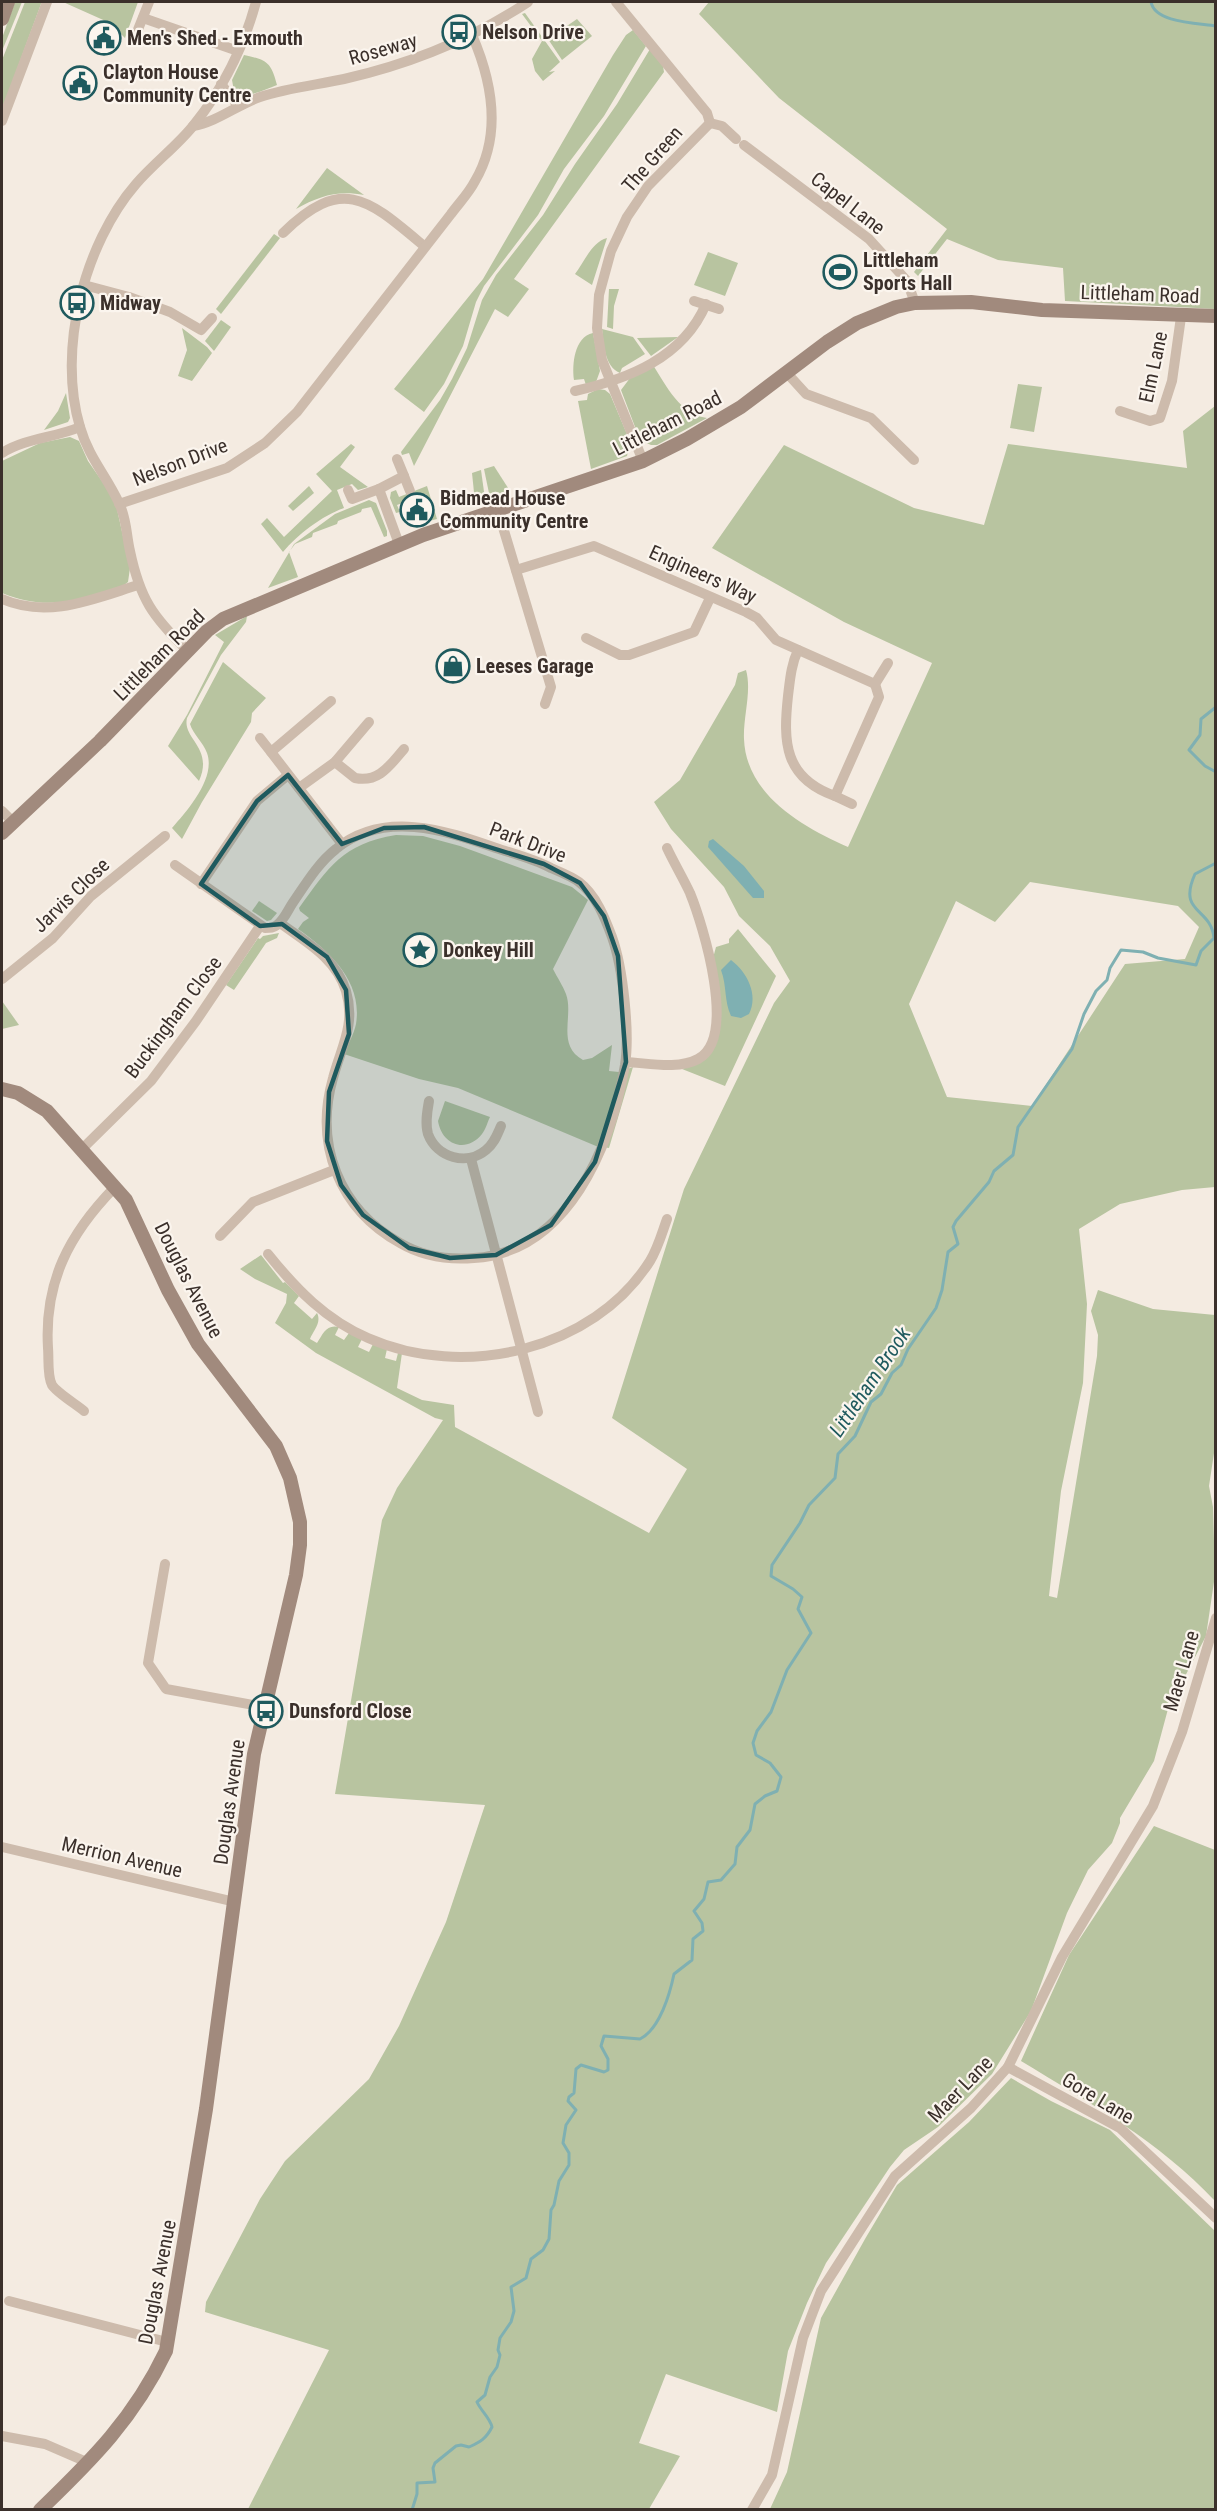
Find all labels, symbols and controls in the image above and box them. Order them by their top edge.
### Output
bus stop icon: Nelson Drive [441,14,477,50]
public building icon: Men's Shed - Exmouth [86,20,122,56]
place label: Nelson Drive [482,20,584,44]
place label: Men's Shed - Exmouth [127,26,303,50]
street label: Roseway [346,28,420,70]
place label: Clayton House Community Centre [103,60,251,107]
public building icon: Clayton House Community Centre [62,65,98,101]
street label: The Green [617,121,687,197]
street label: Capel Lane [806,167,890,239]
place label: Littleham Sports Hall [863,248,952,295]
sports icon: Littleham Sports Hall [822,254,858,290]
street label: Littleham Road [1080,280,1200,308]
bus stop icon: Midway [59,285,95,321]
place label: Midway [100,291,161,315]
street label: Elm Lane [1134,329,1172,405]
street label: Littleham Road [609,385,725,461]
street label: Nelson Drive [129,433,231,491]
place label: Bidmead House Community Centre [440,486,588,533]
public building icon: Bidmead House Community Centre [399,492,435,528]
street label: Engineers Way [646,540,760,608]
street label: Littleham Road [108,604,210,706]
shop icon: Leeses Garage [435,648,471,684]
place label: Leeses Garage [476,654,594,678]
street label: Park Drive [486,816,570,868]
street label: Jarvis Close [28,853,114,937]
place icon: Donkey Hill [402,932,438,968]
place label: Donkey Hill [443,938,534,962]
street label: Buckingham Close [119,951,227,1083]
street label: Douglas Avenue [150,1218,228,1342]
water label: Littleham Brook [825,1322,916,1441]
street label: Maer Lane [1158,1628,1204,1714]
bus stop icon: Dunsford Close [248,1693,284,1729]
place label: Dunsford Close [289,1699,412,1723]
street label: Douglas Avenue [208,1738,250,1866]
street label: Merrion Avenue [59,1831,185,1883]
street label: Maer Lane [923,2051,997,2127]
street label: Gore Lane [1058,2067,1138,2129]
street label: Douglas Avenue [133,2218,181,2346]

